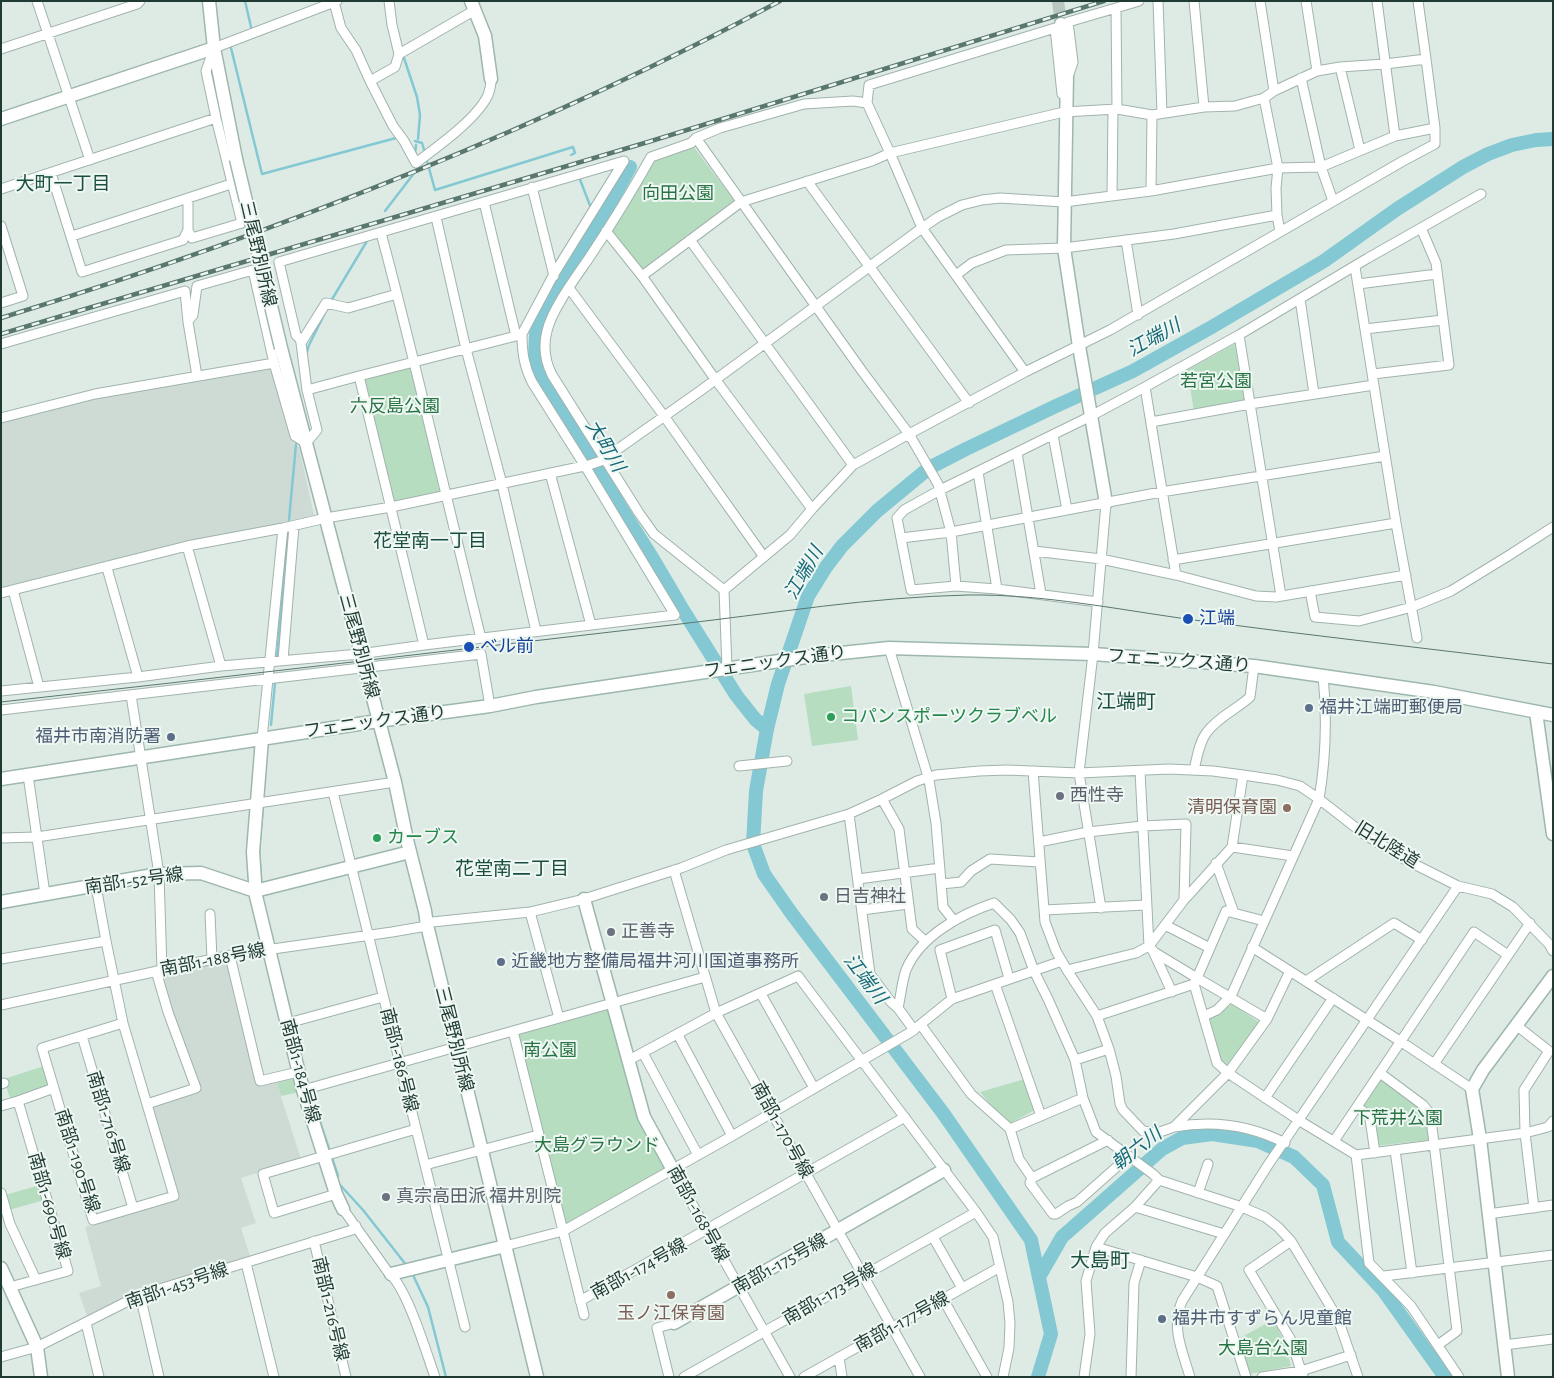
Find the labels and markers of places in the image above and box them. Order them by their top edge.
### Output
place label: 江端 [1199,608,1235,630]
marker: 江端 [1181,612,1195,626]
place label: ベル前 [480,636,534,658]
marker: ベル前 [462,640,476,654]
place label: 福井江端町郵便局 [1319,697,1463,719]
marker: 福井江端町郵便局 [1303,702,1315,714]
place label: コパンスポーツクラブベル [841,706,1057,728]
marker: コパンスポーツクラブベル [825,711,837,723]
place label: 福井市南消防署 [35,726,161,748]
marker: 福井市南消防署 [165,731,177,743]
place label: 西性寺 [1070,785,1124,807]
marker: 西性寺 [1054,790,1066,802]
place label: 清明保育園 [1187,797,1277,819]
marker: 清明保育園 [1281,802,1293,814]
place label: カーブス [387,827,459,849]
marker: カーブス [371,832,383,844]
place label: 日吉神社 [834,886,906,908]
marker: 日吉神社 [818,891,830,903]
place label: 正善寺 [621,921,675,943]
marker: 正善寺 [605,926,617,938]
place label: 近畿地方整備局福井河川国道事務所 [511,951,799,973]
marker: 近畿地方整備局福井河川国道事務所 [495,956,507,968]
place label: 真宗高田派 福井別院 [396,1186,561,1208]
marker: 真宗高田派 福井別院 [380,1191,392,1203]
marker: 玉ノ江保育園 [665,1289,677,1301]
place label: 玉ノ江保育園 [617,1303,725,1325]
place label: 福井市すずらん児童館 [1172,1308,1352,1330]
marker: 福井市すずらん児童館 [1156,1313,1168,1325]

